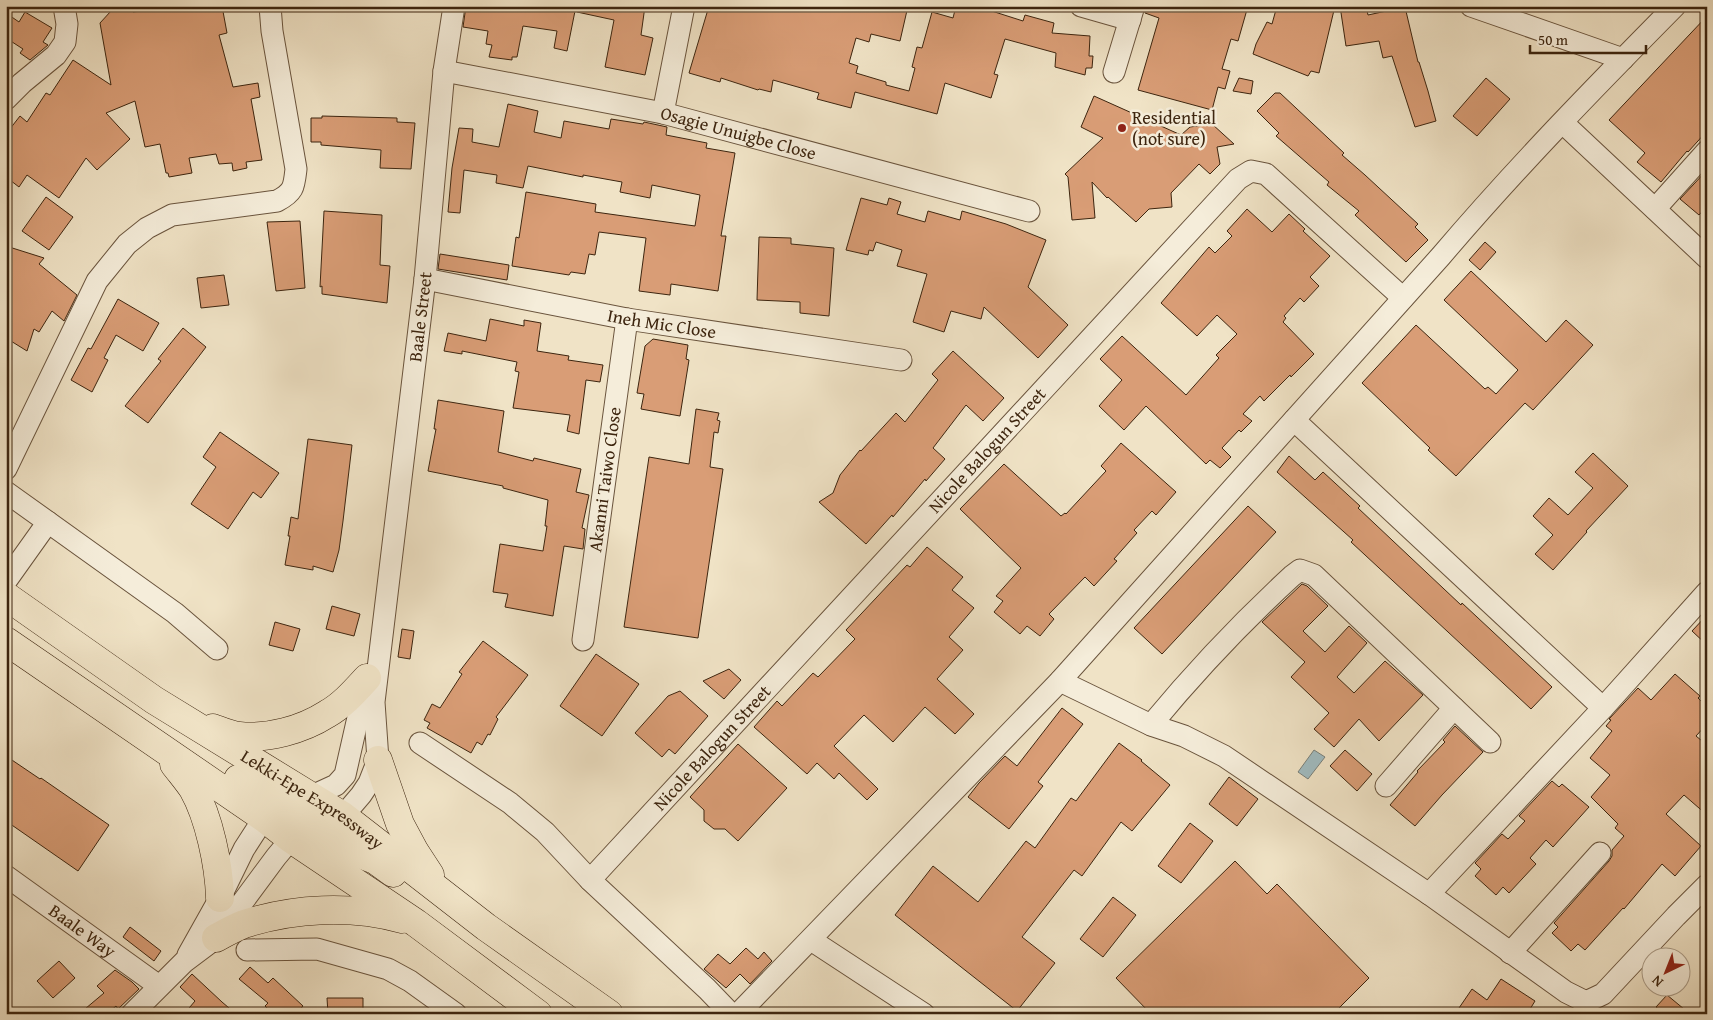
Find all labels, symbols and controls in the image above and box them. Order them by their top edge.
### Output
scale bar [1530,22,1647,54]
text: 50 m [1538,29,1569,50]
street label: Osagie Unuigbe Close [658,99,819,166]
place label: Residential (not sure) [1132,104,1216,152]
marker: Residential (not sure) [1116,122,1128,134]
street label: Baale Street [401,270,439,363]
street label: Ineh Mic Close [605,301,718,345]
street label: Nicole Balogun Street [922,381,1052,519]
street label: Akanni Taiwo Close [581,405,628,554]
street label: Nicole Balogun Street [647,678,777,816]
street label: Lekki-Epe Expressway [236,743,390,856]
street label: Baale Way [44,897,122,964]
north arrow [1640,948,1690,998]
text: N [1646,971,1667,992]

